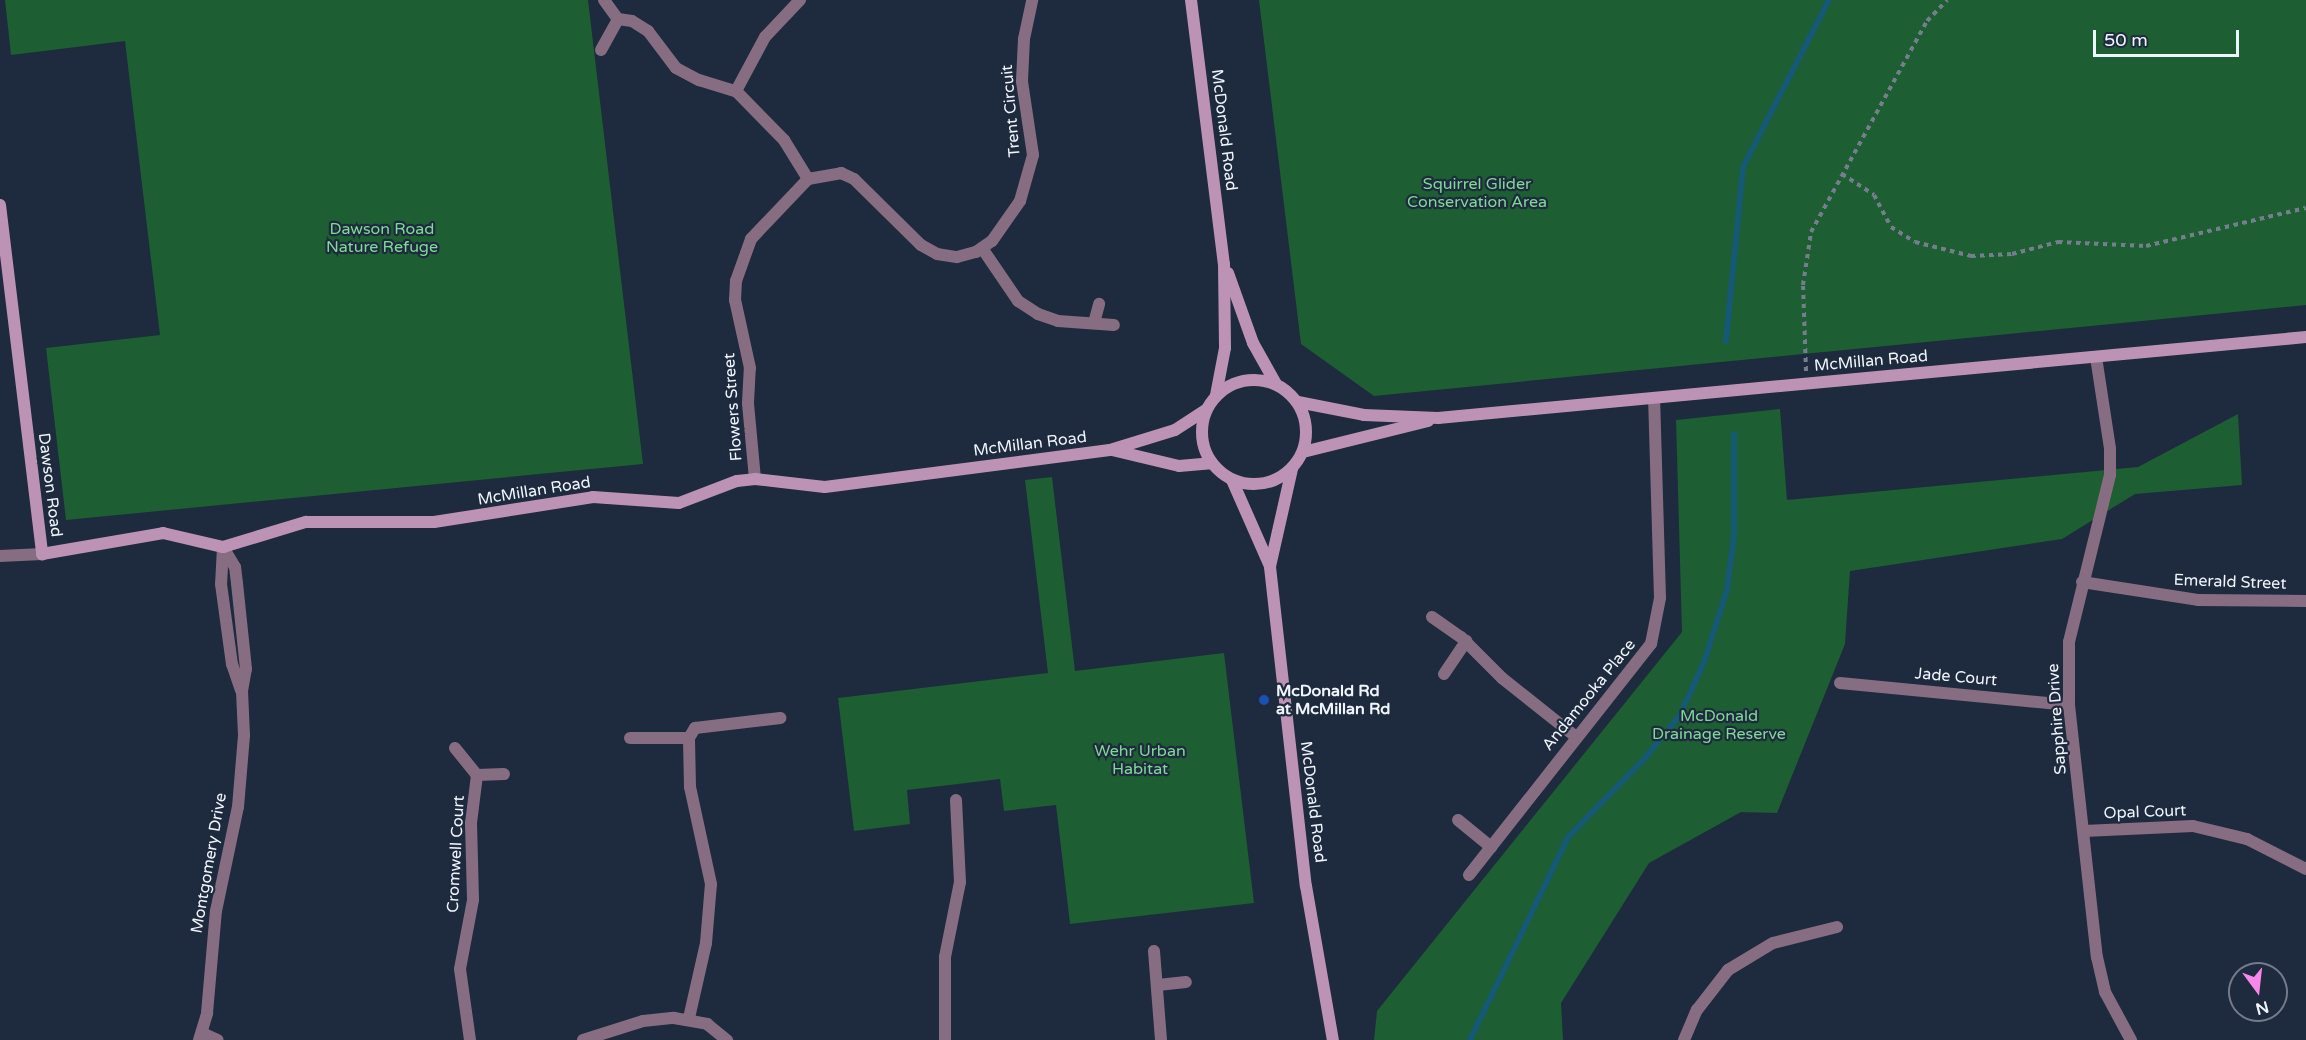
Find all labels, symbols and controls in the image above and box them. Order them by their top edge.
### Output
scale bar [2096,18,2242,56]
text: 50 m [2104,29,2148,51]
street label: Trent Circuit [997,64,1025,158]
street label: McDonald Road [1207,68,1241,192]
park label: Squirrel Glider Conservation Area [1407,174,1547,212]
park label: Dawson Road Nature Refuge [326,219,438,257]
street label: McMillan Road [1813,346,1929,376]
street label: Flowers Street [720,352,746,462]
street label: McMillan Road [972,428,1088,460]
street label: Dawson Road [34,432,66,538]
street label: McMillan Road [476,473,592,509]
street label: Emerald Street [2173,570,2287,594]
street label: Andamooka Place [1538,635,1640,755]
street label: Sapphire Drive [2044,663,2070,775]
street label: Jade Court [1914,664,1998,690]
place label: McDonald Rd at McMillan Rd [1276,681,1390,719]
marker: McDonald Rd at McMillan Rd [1257,693,1271,707]
park label: McDonald Drainage Reserve [1652,706,1786,744]
street label: McDonald Road [1296,740,1330,864]
park label: Wehr Urban Habitat [1094,741,1186,779]
street label: Montgomery Drive [187,791,231,935]
street label: Cromwell Court [443,795,469,913]
street label: Opal Court [2103,801,2187,823]
north arrow [2228,962,2288,1022]
text: N [2253,996,2271,1019]

